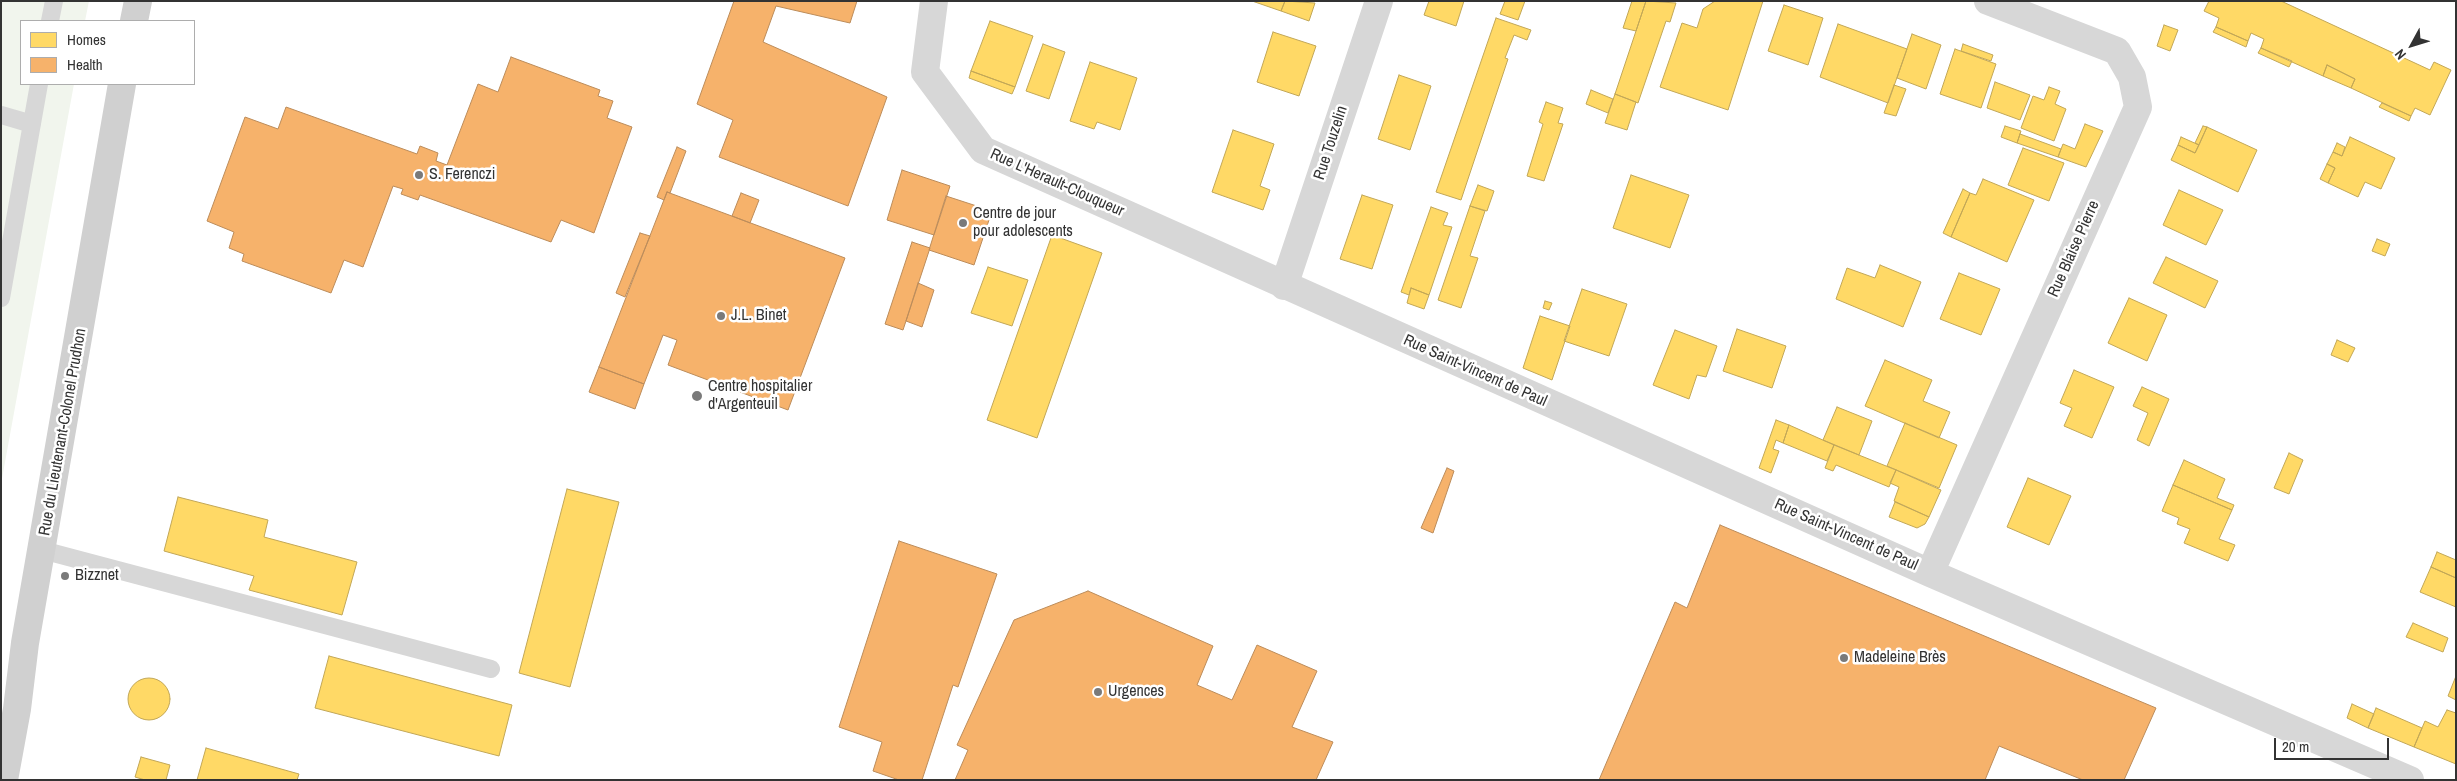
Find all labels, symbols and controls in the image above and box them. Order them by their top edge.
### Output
legend [20,20,195,85]
north arrow [2387,20,2437,70]
text: Homes [67,29,106,50]
text: N [2391,46,2410,63]
text: Health [67,54,103,75]
street label: Rue Touzelin [1310,104,1352,182]
street label: Rue L'Herault-Clouqueur [987,145,1127,221]
place label: S. Ferenczi [429,165,495,185]
marker: S. Ferenczi [413,169,425,181]
street label: Rue Blaise Pierre [2044,198,2104,300]
place label: Centre de jour pour adolescents [973,204,1073,242]
marker: Centre de jour pour adolescents [957,217,969,229]
place label: J.L. Binet [731,306,786,326]
marker: J.L. Binet [715,310,727,322]
street label: Rue du Lieutenant-Colonel Prudhon [35,327,91,537]
street label: Rue Saint-Vincent de Paul [1400,331,1550,411]
place label: Centre hospitalier d'Argenteuil [708,377,812,415]
marker: Centre hospitalier d'Argenteuil [690,389,704,403]
street label: Rue Saint-Vincent de Paul [1771,495,1921,575]
place label: Bizznet [75,566,119,586]
marker: Bizznet [59,570,71,582]
place label: Madeleine Brès [1854,648,1946,668]
marker: Madeleine Brès [1838,652,1850,664]
place label: Urgences [1108,682,1164,702]
marker: Urgences [1092,686,1104,698]
scale bar [2277,728,2392,760]
text: 20 m [2282,736,2309,757]

